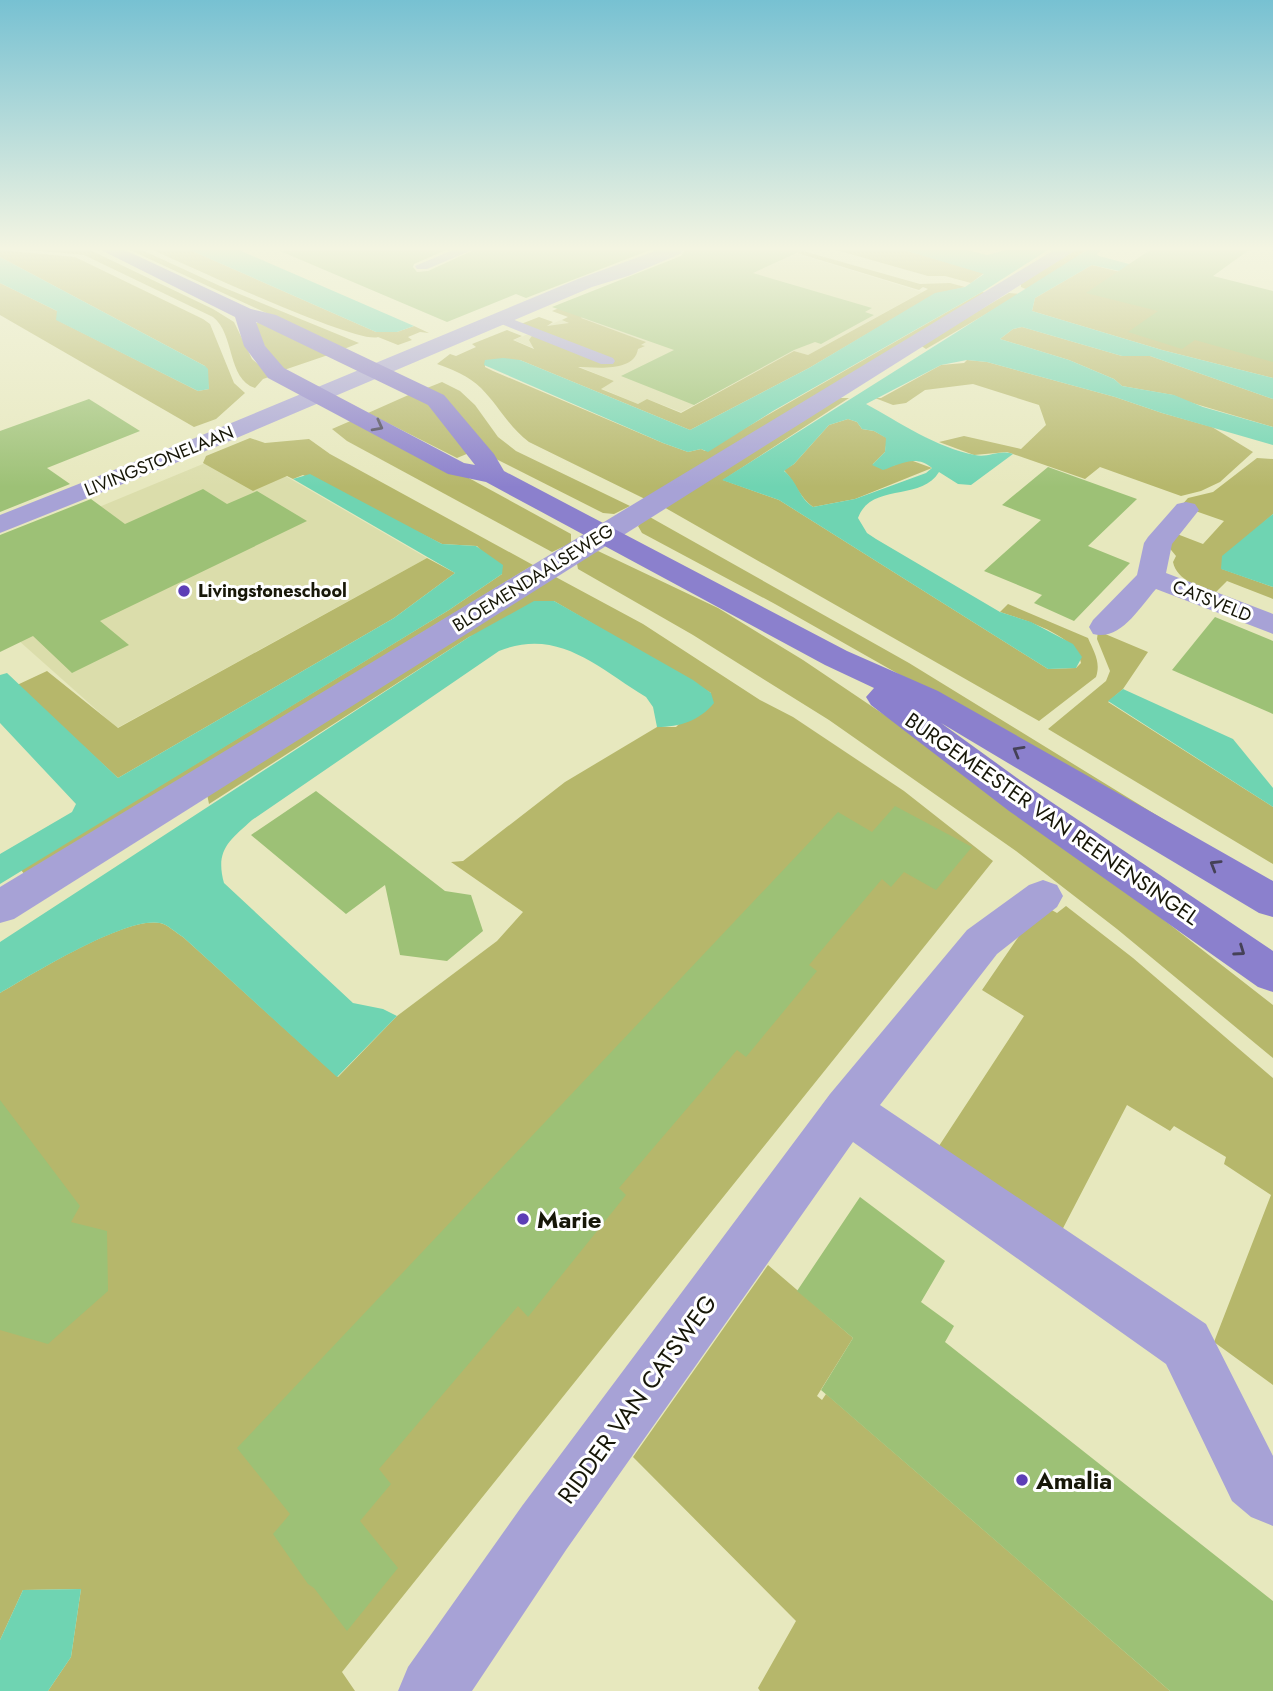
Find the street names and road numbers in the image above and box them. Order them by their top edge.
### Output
street label: LIVINGSTONELAAN [80,419,238,503]
street label: BLOEMENDAALSEWEG [447,518,619,638]
street label: CATSVELD [1169,573,1255,629]
street label: BURGEMEESTER VAN REENENSINGEL [899,706,1206,933]
street label: RIDDER VAN CATSWEG [549,1287,725,1511]

